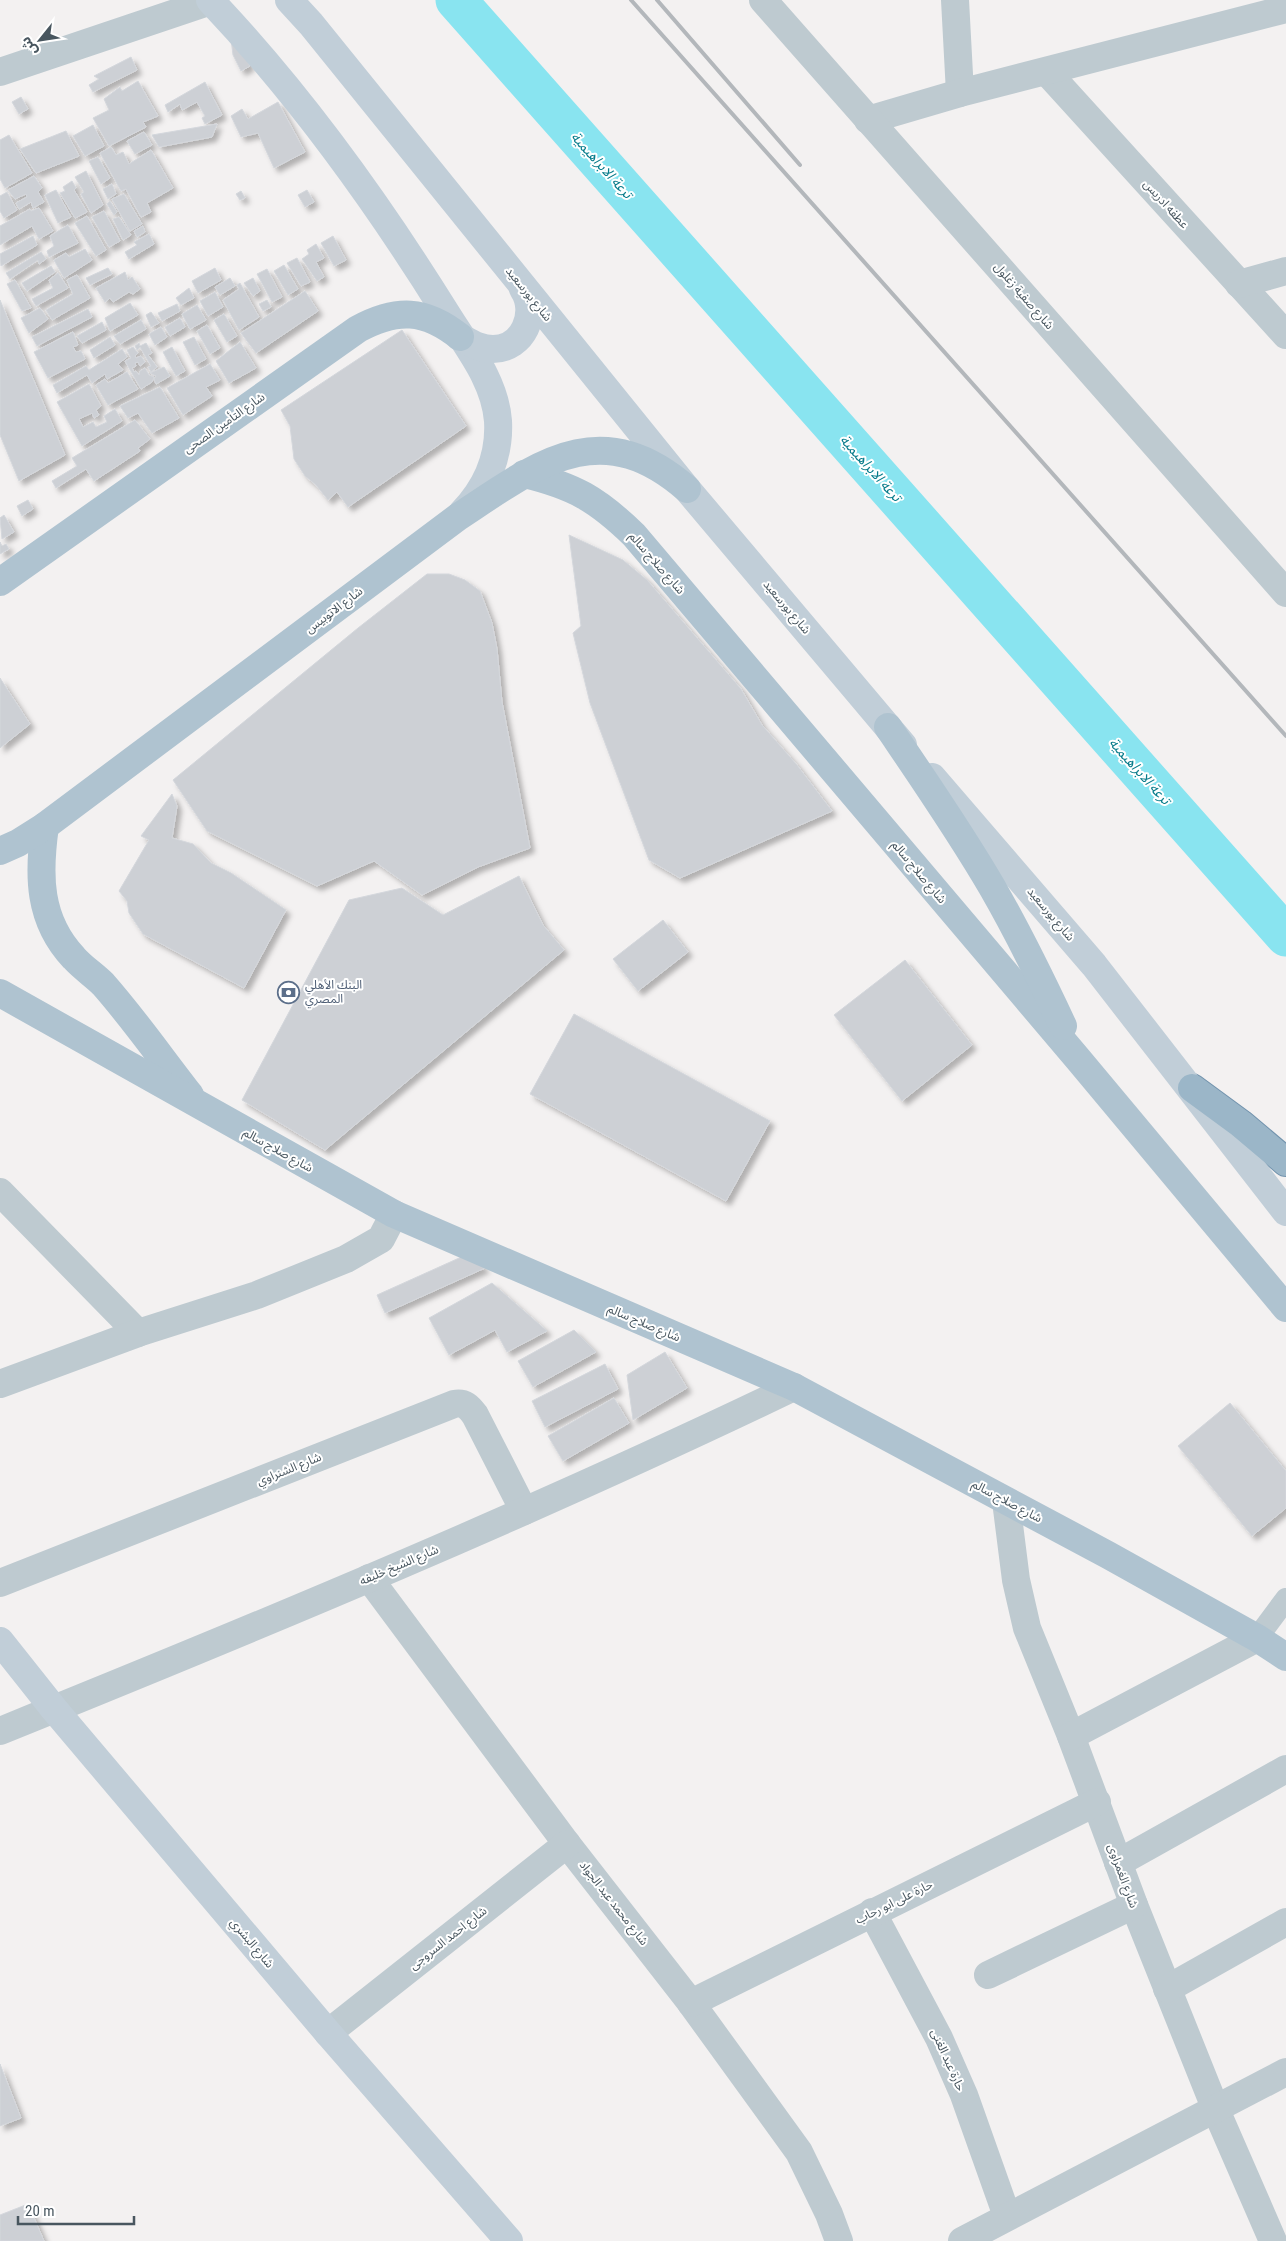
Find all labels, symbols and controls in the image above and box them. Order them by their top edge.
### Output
north arrow [15,15,65,65]
text: ش [17,34,40,59]
water label: ترعة الابراهيمية [567,129,637,203]
street label: عطفه ادريس [1141,177,1191,231]
street label: شارع صفية زغلول [990,260,1057,334]
street label: شارع بورسعيد [501,264,555,325]
street label: شارع التأمين الصحى [180,389,269,458]
water label: ترعة الابراهيمية [836,432,906,506]
street label: شارع صلاح سالم [625,529,688,598]
street label: شارع بورسعيد [759,577,813,638]
street label: شارع الاتوبيس [303,584,367,638]
water label: ترعة الابراهيمية [1105,735,1175,809]
street label: شارع صلاح سالم [887,838,949,907]
street label: شارع بورسعيد [1023,884,1077,945]
place label: البنك الأهلي المصري [305,978,362,1009]
bank icon: البنك الأهلي المصري [277,980,301,1004]
street label: شارع صلاح سالم [240,1125,315,1177]
street label: شارع صلاح سالم [605,1301,682,1346]
street label: شارع الشنراوي [255,1450,324,1491]
street label: شارع صلاح سالم [969,1477,1044,1527]
street label: شارع الشيخ خليفه [357,1542,441,1590]
street label: شارع الغمراوى [1103,1842,1141,1911]
street label: شارع محمد عبد الجواد [575,1858,651,1949]
street label: حارة على ابو رحاب [853,1877,935,1927]
street label: شارع احمد السروجى [407,1903,491,1974]
street label: شارع البشري [225,1915,277,1972]
street label: حارة عبد الغنى [928,2027,968,2093]
scale bar [18,2194,134,2226]
text: 20 m [25,2202,55,2220]

